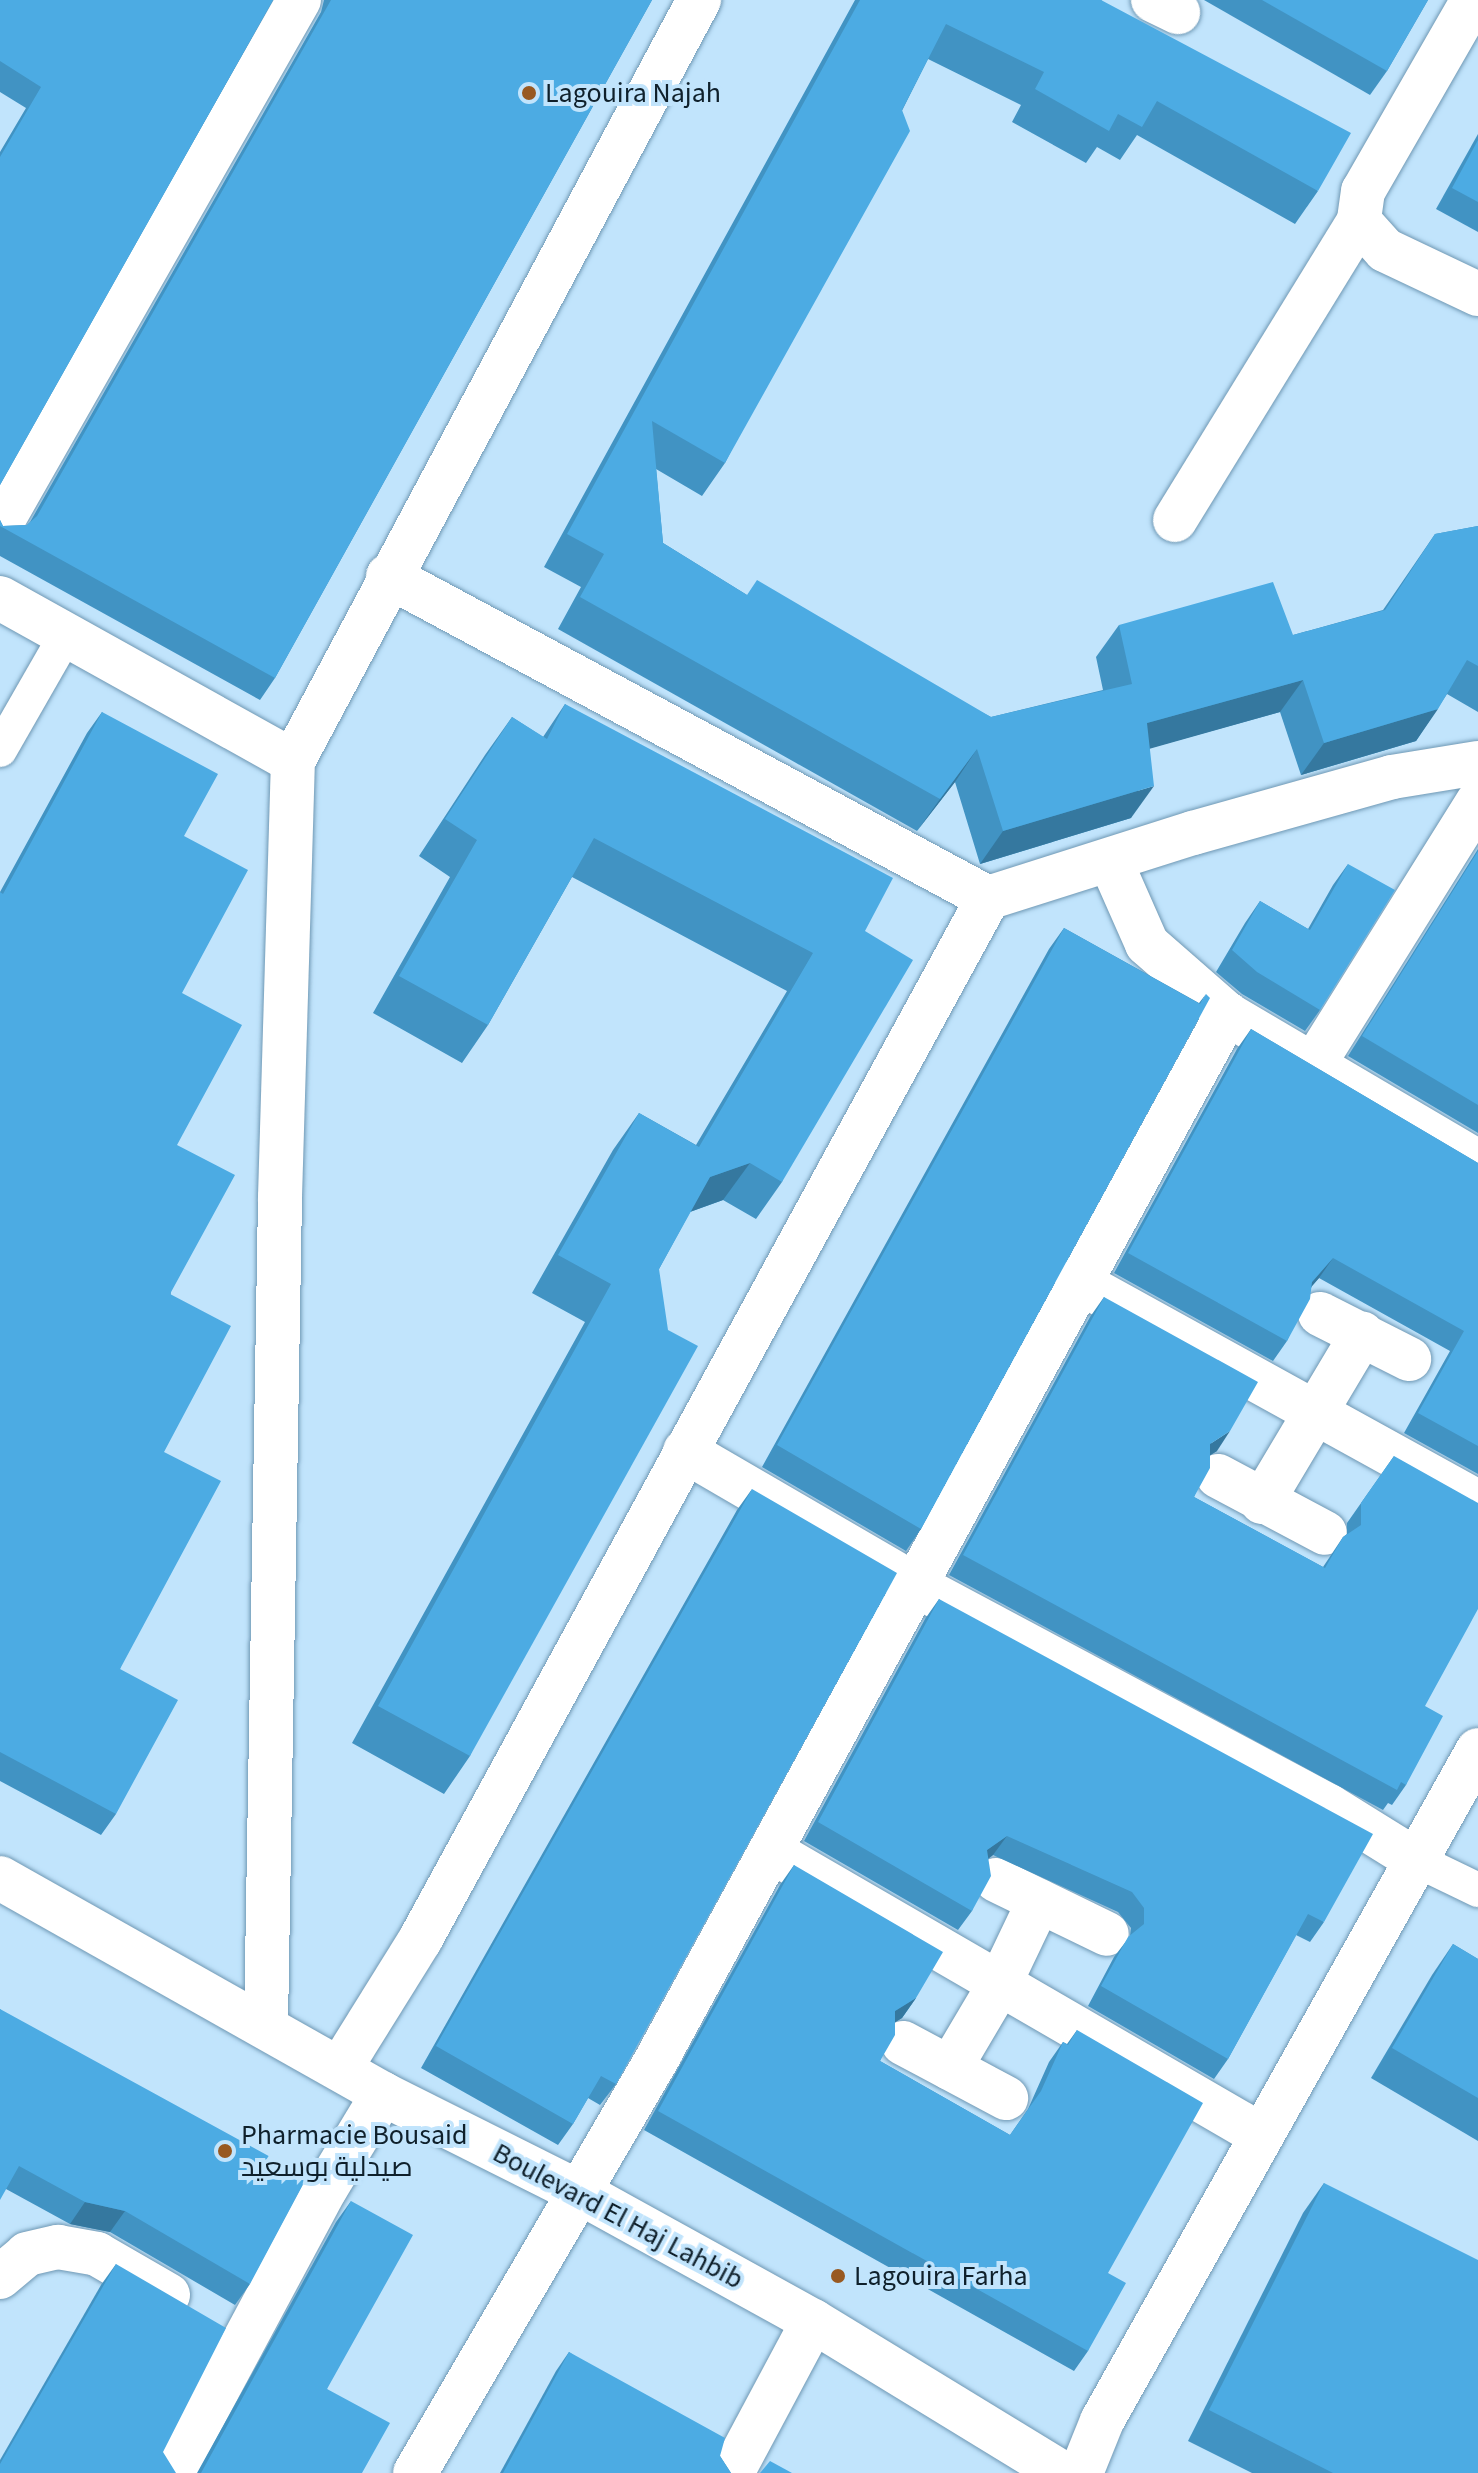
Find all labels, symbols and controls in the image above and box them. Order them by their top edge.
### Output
place label: Lagouira Najah [545,76,721,110]
marker: Lagouira Najah [520,84,538,102]
place label: Pharmacie Bousaid صيدلية بوسعيد [241,2118,468,2184]
street label: Boulevard El Haj Lahbib [487,2136,749,2296]
marker: Pharmacie Bousaid صيدلية بوسعيد [216,2142,234,2160]
place label: Lagouira Farha [854,2259,1028,2293]
marker: Lagouira Farha [829,2267,847,2285]

